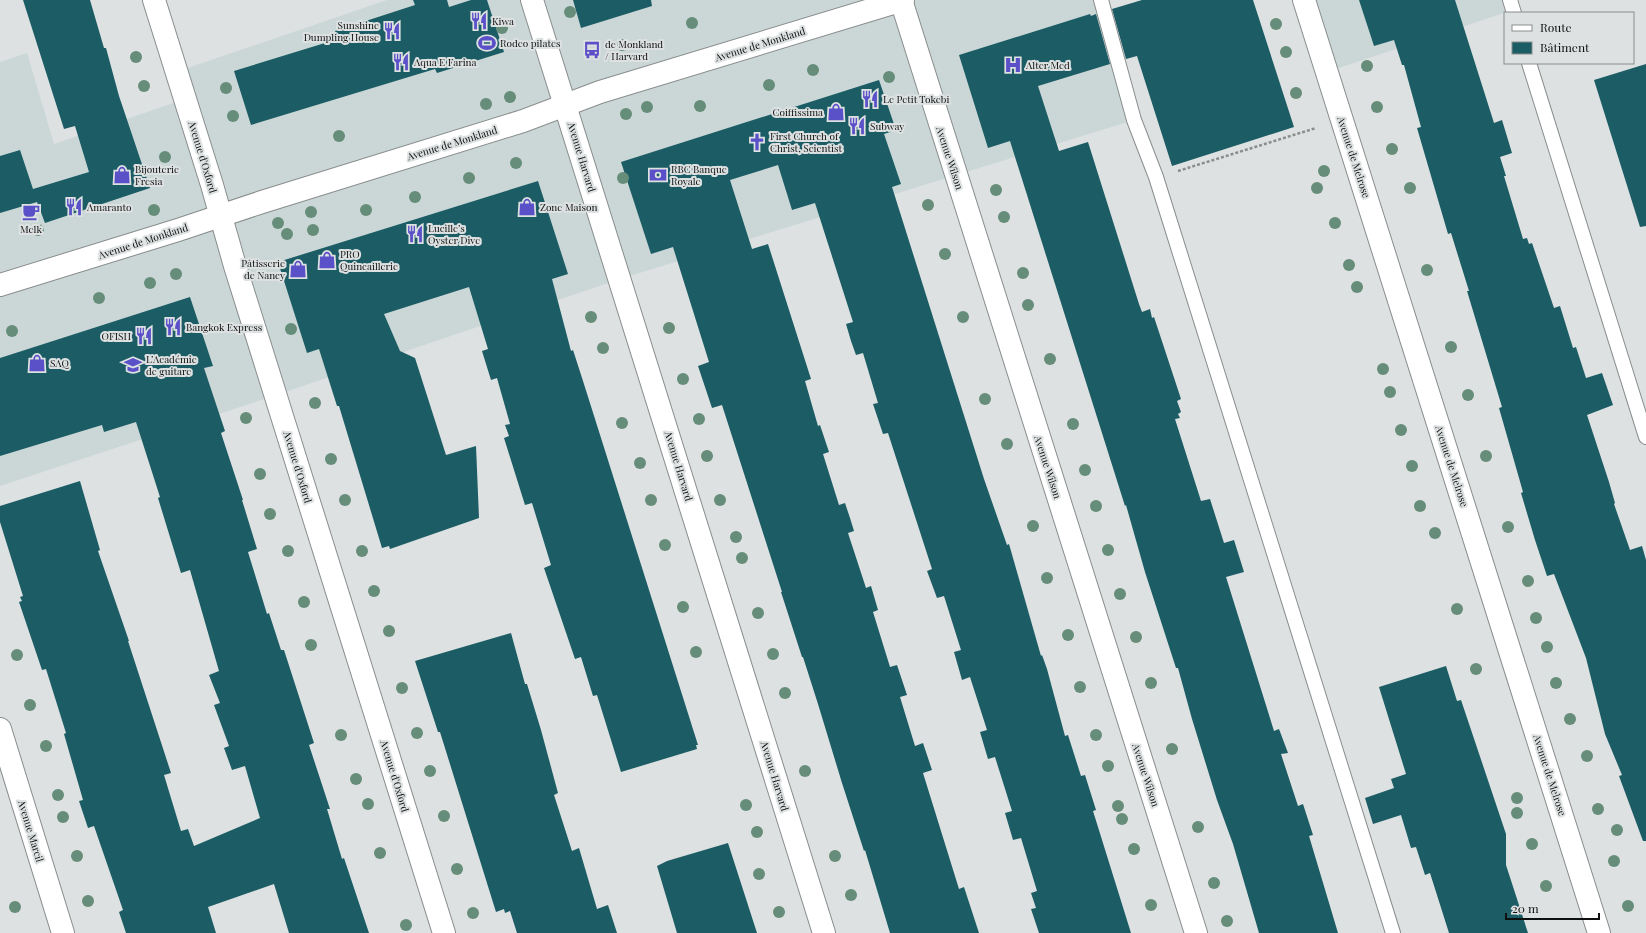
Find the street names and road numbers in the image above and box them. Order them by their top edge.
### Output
street label: Avenue de Monkland [712,24,807,65]
street label: Avenue de Melrose [1334,114,1374,199]
street label: Avenue d'Oxford [185,118,221,195]
street label: Avenue Harvard [564,119,599,194]
street label: Avenue de Monkland [404,123,499,164]
street label: Avenue Wilson [933,124,967,191]
street label: Avenue de Monkland [95,220,190,262]
street label: Avenue de Melrose [1432,423,1472,508]
street label: Avenue d'Oxford [280,428,316,505]
street label: Avenue Harvard [661,428,696,503]
street label: Avenue Wilson [1031,433,1065,500]
street label: Avenue de Melrose [1530,732,1570,817]
street label: Avenue d'Oxford [377,737,413,814]
street label: Avenue Harvard [757,738,792,813]
street label: Avenue Wilson [1129,741,1163,808]
street label: Avenue Marcil [15,797,47,864]

